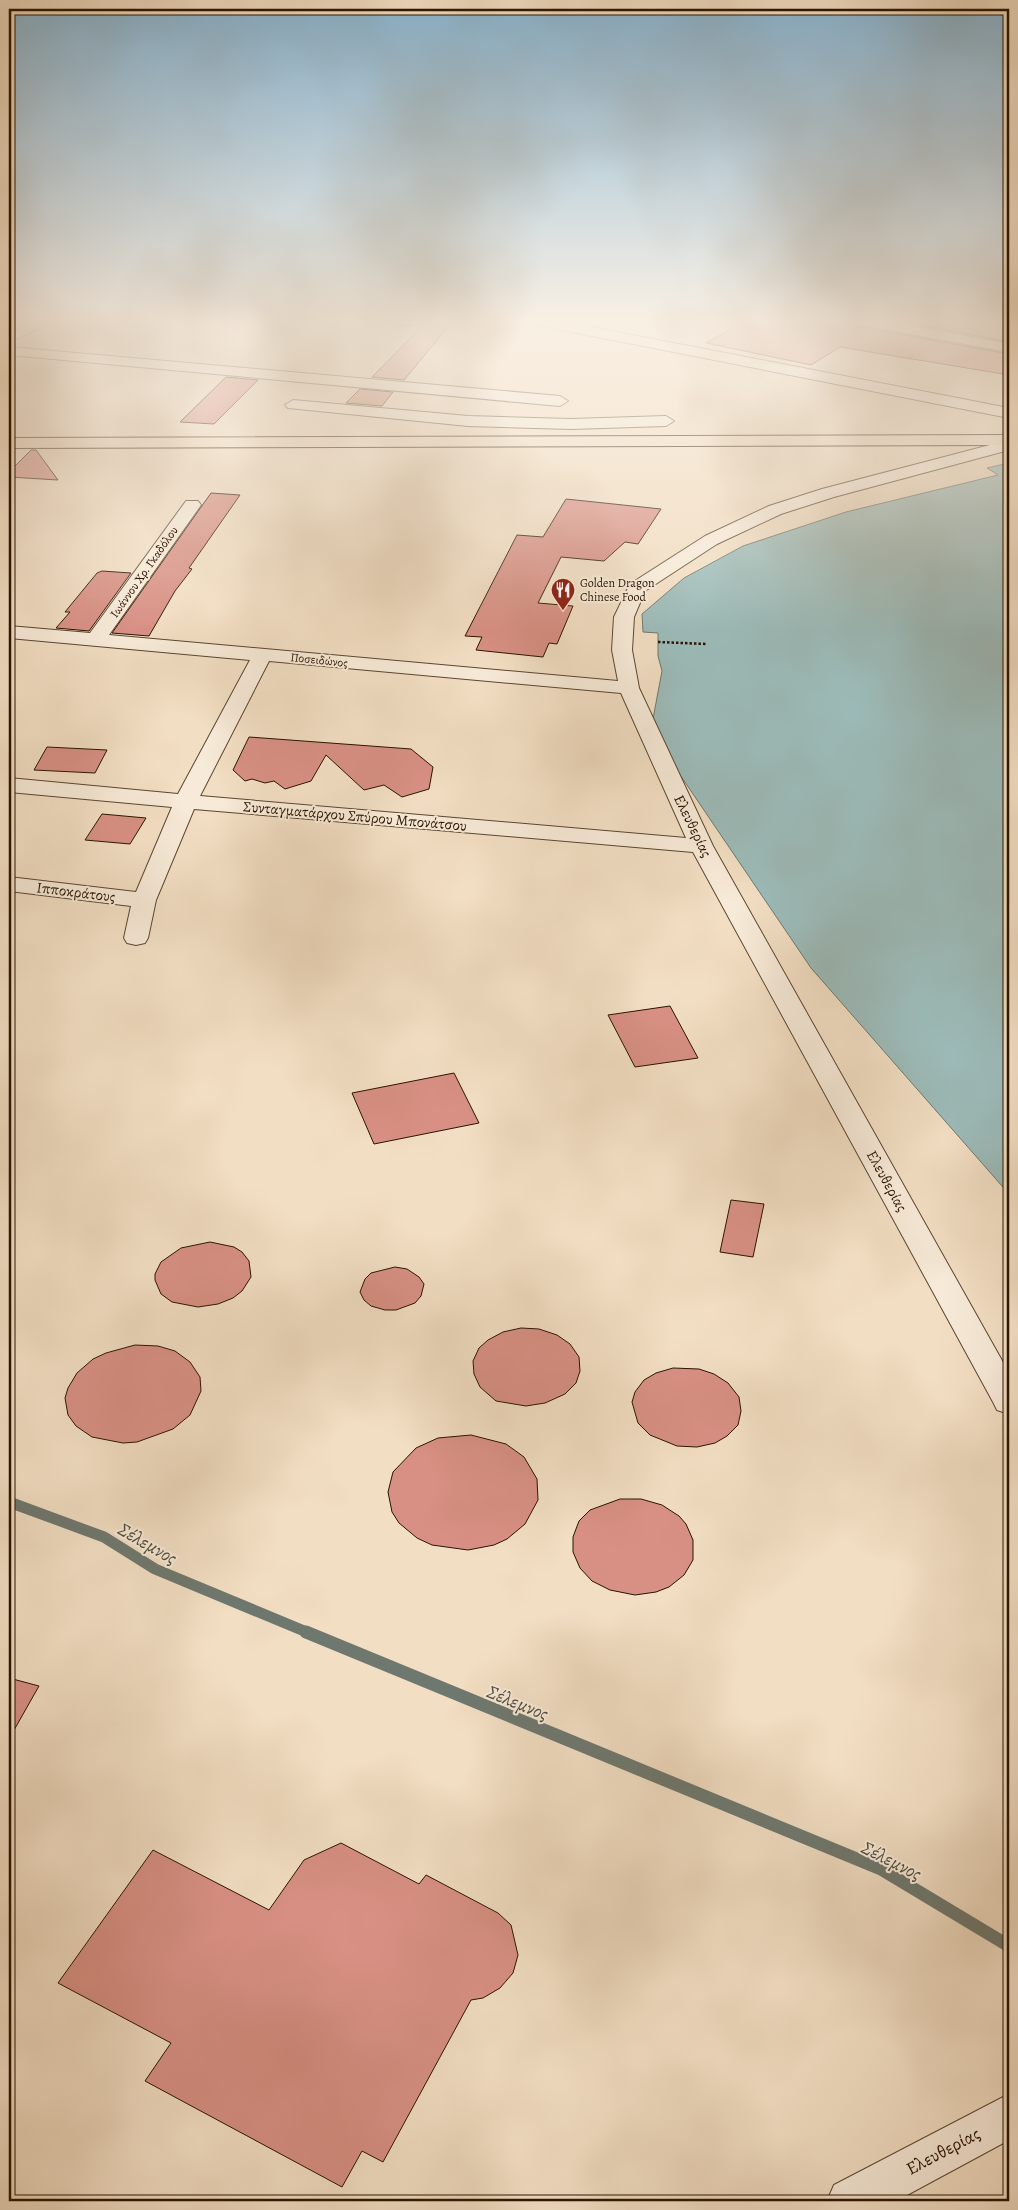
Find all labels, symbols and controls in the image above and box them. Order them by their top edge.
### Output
street label: Ιωάννου Χρ. Γκαδόλου [106,523,182,621]
place label: Golden Dragon Chinese Food [580,575,655,605]
restaurant icon: Golden Dragon Chinese Food [550,577,576,611]
street label: Ποσειδώνος [289,649,349,671]
street label: Ελευθερίας [669,791,717,861]
street label: Συνταγματάρχου Σπύρου Μπονάτσου [242,796,468,836]
street label: Ιπποκράτους [35,877,117,907]
street label: Ελευθερίας [862,1147,912,1215]
water label: Σέλεμνος [112,1516,182,1571]
water label: Σέλεμνος [482,1679,552,1727]
water label: Σέλεμνος [856,1834,926,1887]
street label: Ελευθερίας [902,2121,984,2181]

